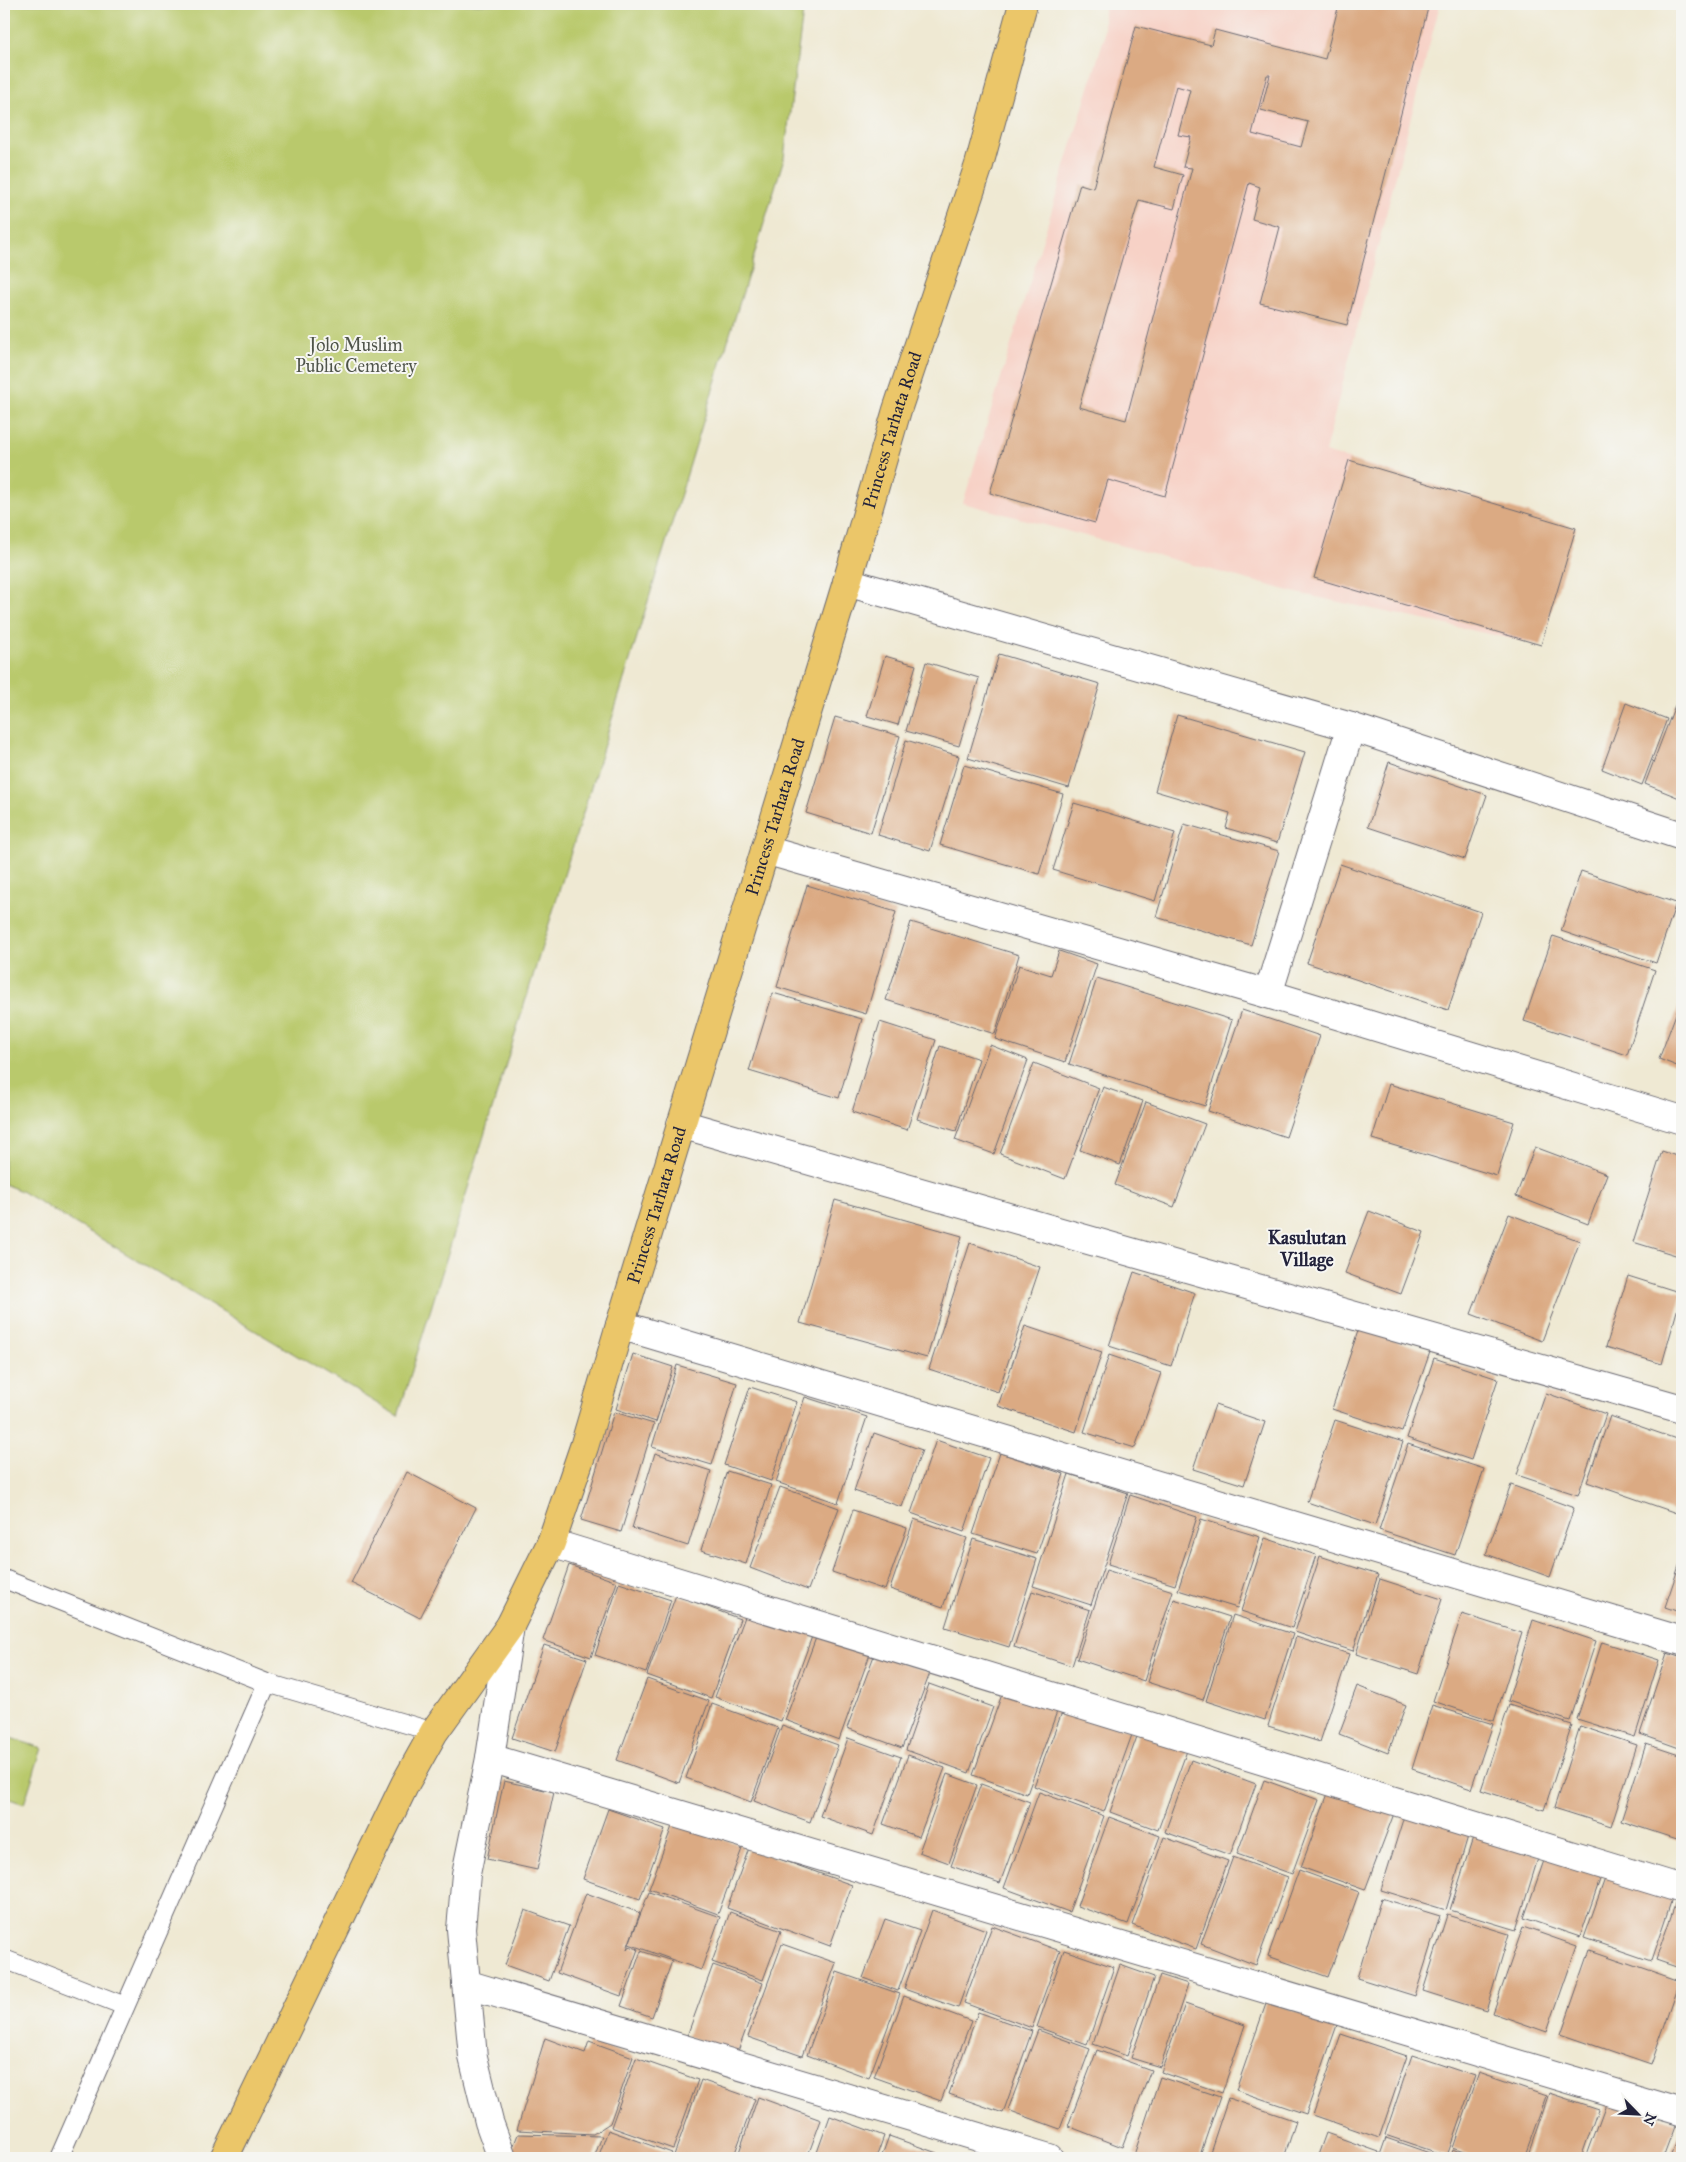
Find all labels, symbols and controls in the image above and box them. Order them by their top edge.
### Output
park label: Jolo Muslim Public Cemetery [295,334,417,377]
street label: Princess Tarhata Road [858,349,927,511]
street label: Princess Tarhata Road [741,736,810,898]
street label: Princess Tarhata Road [622,1124,691,1286]
district label: Kasulutan Village [1268,1226,1347,1272]
north arrow [1614,2090,1664,2140]
text: N [1639,2110,1660,2128]

